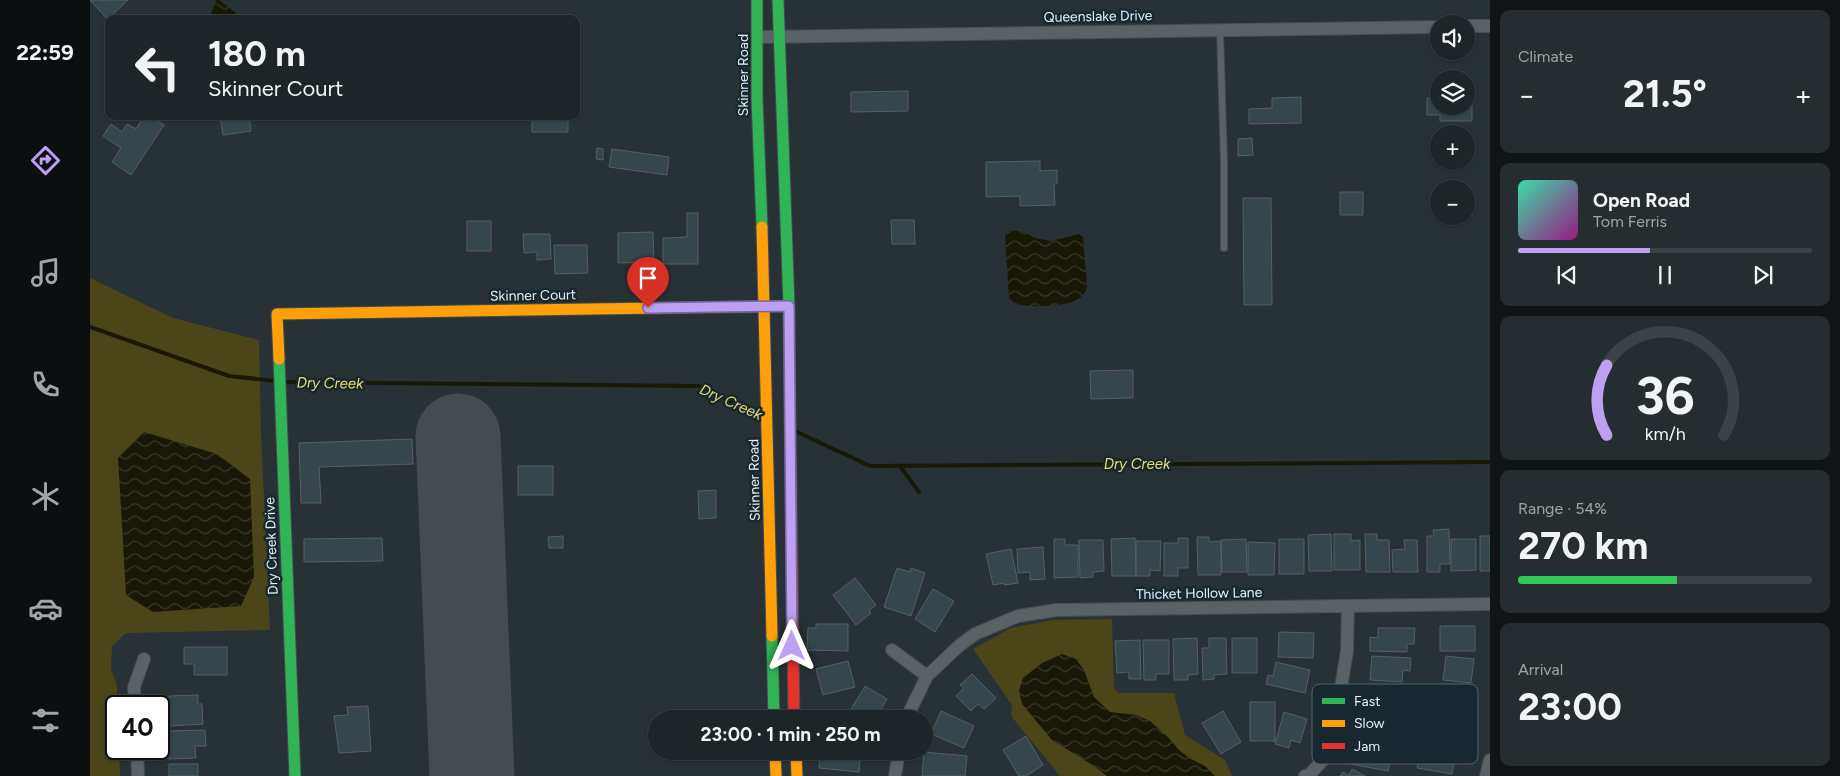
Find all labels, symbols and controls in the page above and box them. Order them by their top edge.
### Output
street label: Queenslake Drive [1044,7,1153,26]
map controls [1430,15,1475,225]
button: sound [1430,15,1475,60]
text: 180 m [208,33,306,75]
street label: Skinner Road [735,34,752,116]
icon: left [125,35,190,100]
text: 22:59 [16,39,74,66]
text: Climate [1518,47,1573,66]
button: layers [1430,70,1475,115]
text: 21.5° [1623,71,1707,117]
text: Skinner Court [208,75,343,102]
text: − [1518,78,1535,112]
text: + [1795,78,1812,112]
button: + [1430,125,1475,170]
icon: directions [28,143,63,178]
button: − [1430,180,1475,225]
text: Open Road [1593,189,1690,212]
text: Tom Ferris [1593,212,1667,231]
icon: music [28,255,63,290]
pin [627,257,669,308]
icon: previous [1553,261,1581,289]
icon: pause [1651,261,1679,289]
icon: next [1749,261,1777,289]
icon: arrive [634,264,662,292]
street label: Skinner Court [490,286,576,305]
text: 36 [1635,365,1695,427]
icon: phone [28,367,63,402]
water label: Dry Creek [297,373,364,393]
water label: Dry Creek [697,380,766,424]
text: km/h [1645,423,1685,444]
street label: Skinner Road [745,439,764,521]
water label: Dry Creek [1104,455,1171,473]
icon: climate [28,479,63,514]
street label: Dry Creek Drive [261,496,282,595]
text: Range · 54% [1518,499,1607,518]
text: 270 km [1518,523,1648,569]
street label: Thicket Hollow Lane [1136,584,1263,603]
icon: car [28,591,63,626]
position arrow [765,619,817,671]
text: Arrival [1518,660,1563,679]
legend [1312,684,1478,764]
text: 23:00 [1518,684,1622,730]
text: Fast [1354,693,1380,710]
speed limit sign: 40 [105,695,170,760]
icon: filters [28,703,63,738]
text: Slow [1354,715,1385,732]
text: 23:00 · 1 min · 250 m [700,723,881,746]
text: Jam [1354,738,1380,755]

